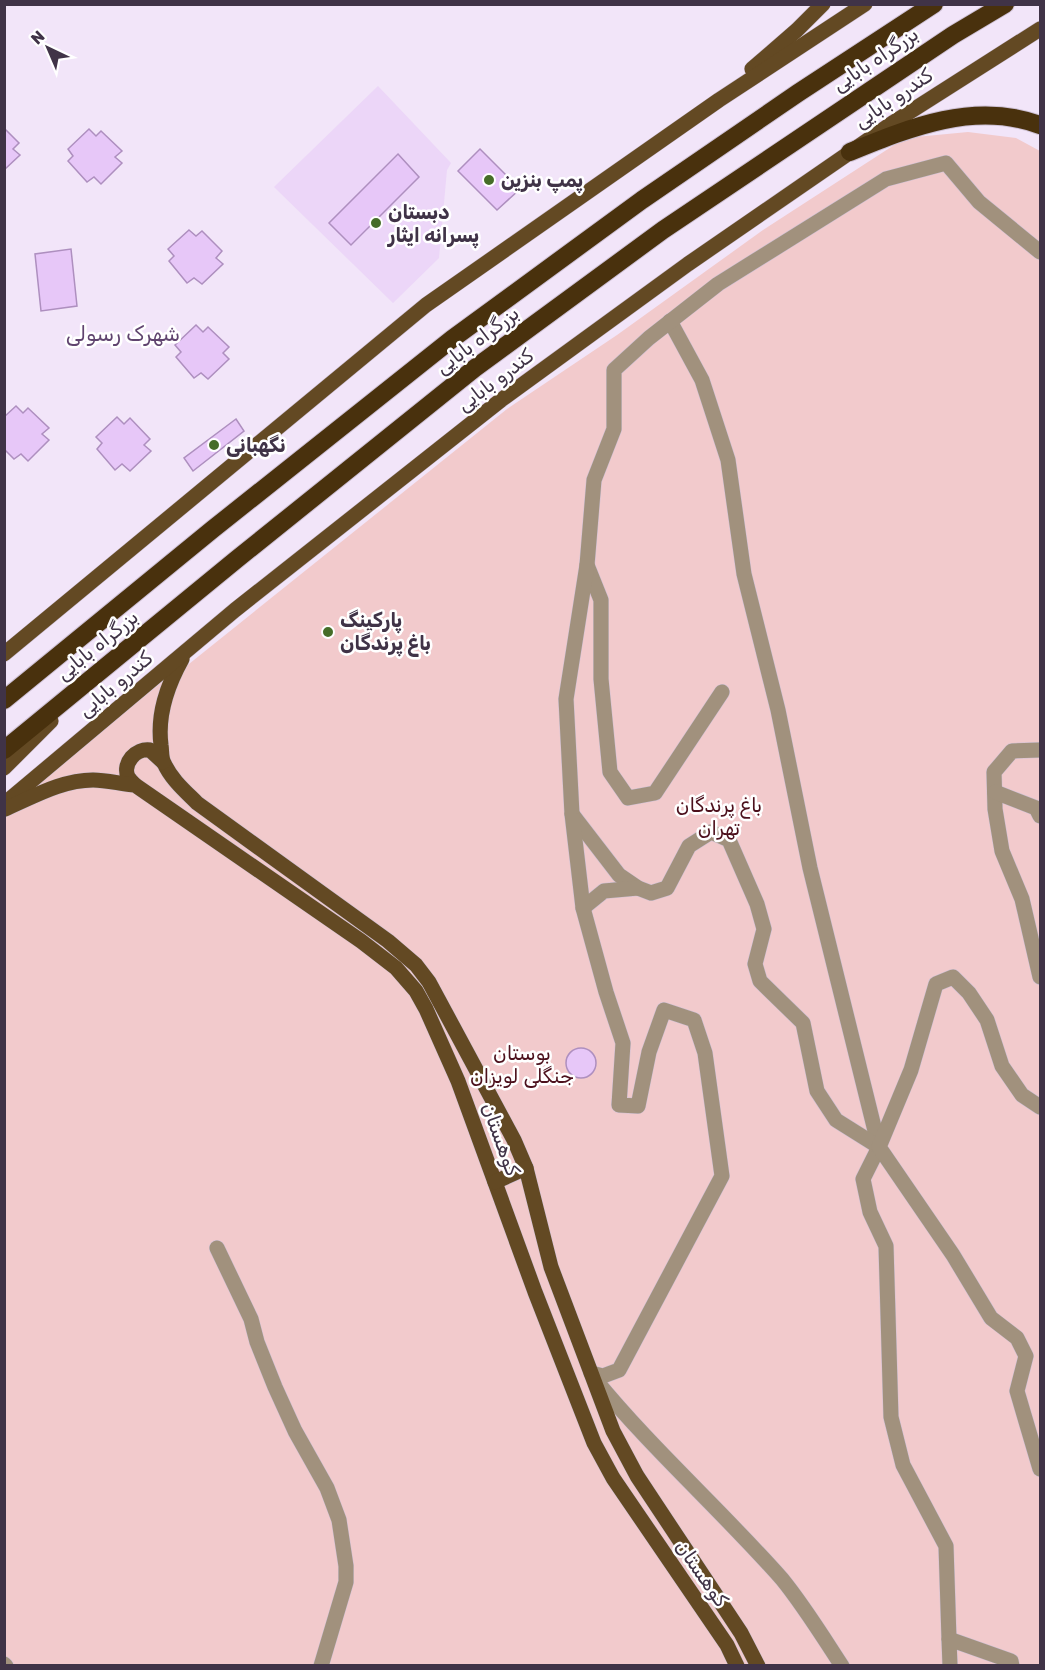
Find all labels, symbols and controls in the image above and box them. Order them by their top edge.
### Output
north arrow [18,18,78,78]
street label: بزرگراه بابایی [827,21,923,97]
text: N [27,27,49,48]
street label: کندرو بابایی [849,63,937,133]
place label: پمپ بنزین [501,168,583,194]
marker: پمپ بنزین [482,173,496,187]
place label: دبستان پسرانه ایثار [387,200,479,249]
marker: دبستان پسرانه ایثار [369,216,383,230]
street label: بزرگراه بابایی [430,301,524,379]
district label: شهرک رسولی [66,321,180,346]
street label: کندرو بابایی [452,343,538,417]
place label: نگهبانی [226,433,286,457]
marker: نگهبانی [207,438,221,452]
street label: بزرگراه بابایی [51,605,143,685]
place label: پارکینگ باغ پرندگان [340,608,431,657]
marker: پارکینگ باغ پرندگان [321,625,335,639]
street label: کندرو بابایی [73,646,157,722]
park label: باغ پرندگان تهران [676,793,762,840]
park label: بوستان جنگلی لویزان [470,1041,574,1088]
street label: کوهستان [477,1099,525,1179]
street label: کوهستان [670,1535,734,1611]

